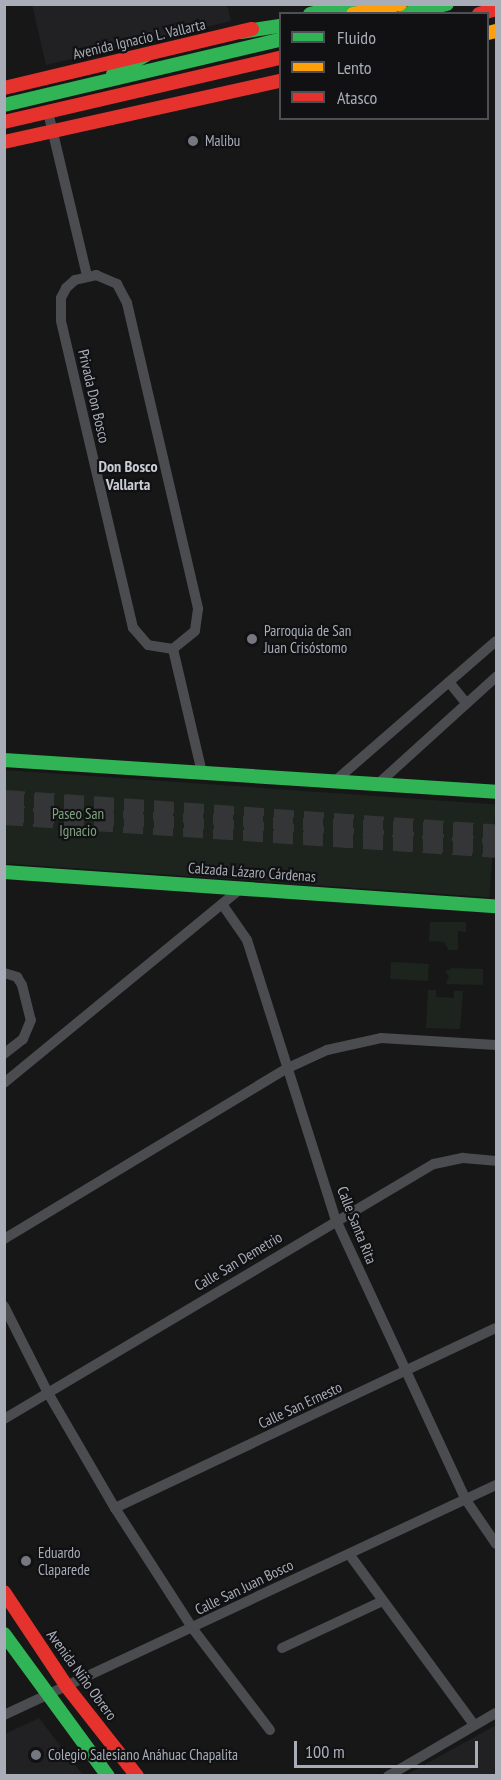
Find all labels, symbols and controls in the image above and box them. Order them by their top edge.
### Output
legend [279,12,489,120]
street label: Avenida Ignacio L. Vallarta [70,15,208,63]
text: Fluido [337,26,376,49]
text: Lento [337,56,372,79]
text: Atasco [337,86,377,109]
place label: Malibu [205,132,240,150]
marker: Malibu [186,134,200,148]
street label: Privada Don Bosco [74,347,114,445]
district label: Don Bosco Vallarta [98,456,158,494]
place label: Parroquia de San Juan Crisóstomo [264,621,351,656]
marker: Parroquia de San Juan Crisóstomo [245,632,259,646]
park label: Paseo San Ignacio [52,804,104,839]
street label: Calzada Lázaro Cárdenas [188,859,316,885]
street label: Calle Santa Rita [333,1184,381,1266]
street label: Calle San Demetrio [191,1228,285,1294]
street label: Calle San Ernesto [255,1378,345,1432]
place label: Eduardo Claparede [38,1543,90,1578]
marker: Eduardo Claparede [19,1554,33,1568]
street label: Calle San Juan Bosco [192,1555,296,1619]
street label: Avenida Niño Obrero [43,1626,121,1724]
scale bar [297,1729,482,1767]
text: 100 m [305,1740,345,1763]
place label: Colegio Salesiano Anáhuac Chapalita [48,1746,239,1764]
marker: Colegio Salesiano Anáhuac Chapalita [29,1748,43,1762]

